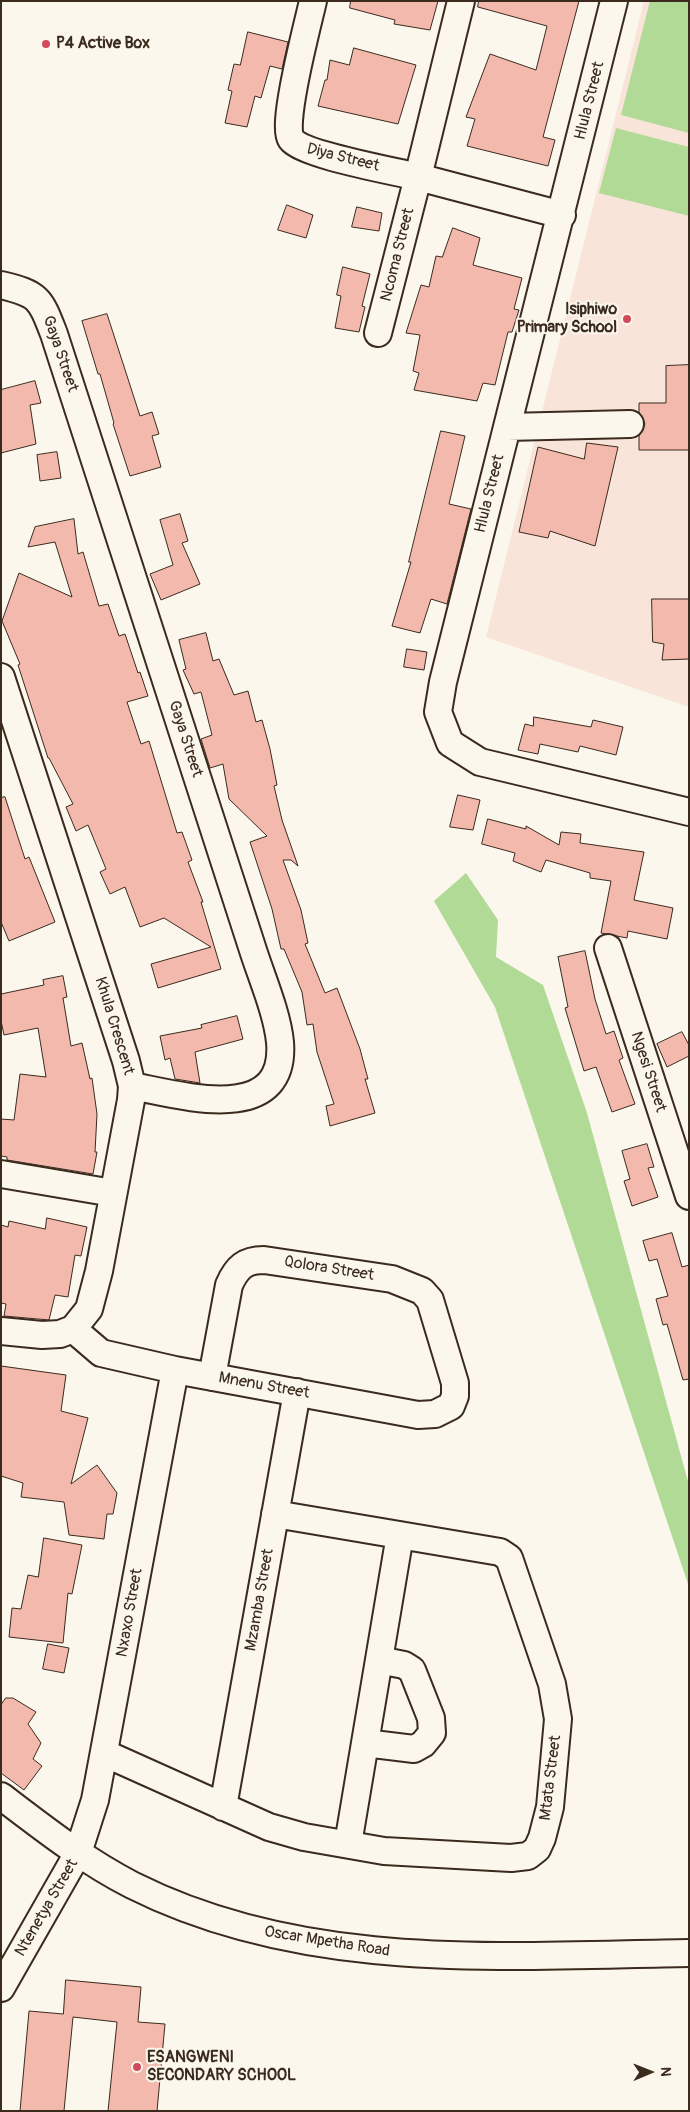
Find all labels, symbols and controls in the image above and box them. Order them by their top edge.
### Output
place label: P4 Active Box [56,34,150,54]
marker: P4 Active Box [40,38,52,50]
street label: Hlula Street [571,60,609,142]
street label: Diya Street [305,140,381,176]
street label: Ncoma Street [377,206,419,304]
place label: Isiphiwo Primary School [517,300,617,338]
street label: Gaya Street [38,313,82,395]
marker: Isiphiwo Primary School [621,313,633,325]
street label: Hlula Street [471,453,509,535]
street label: Gaya Street [164,698,206,780]
street label: Khula Crescent [90,975,138,1077]
street label: Ngesi Street [626,1029,670,1115]
street label: Qolora Street [283,1252,375,1286]
street label: Mnenu Street [217,1369,311,1403]
street label: Mzamba Street [242,1547,278,1653]
street label: Nxaxo Street [113,1567,147,1659]
street label: Mtata Street [536,1734,566,1822]
street label: Ntenetya Street [11,1856,83,1960]
street label: Oscar Mpetha Road [263,1923,391,1961]
north arrow [625,2047,675,2097]
place label: ESANGWENI SECONDARY SCHOOL [147,2048,296,2086]
marker: ESANGWENI SECONDARY SCHOOL [131,2061,143,2073]
text: N [657,2067,674,2077]

